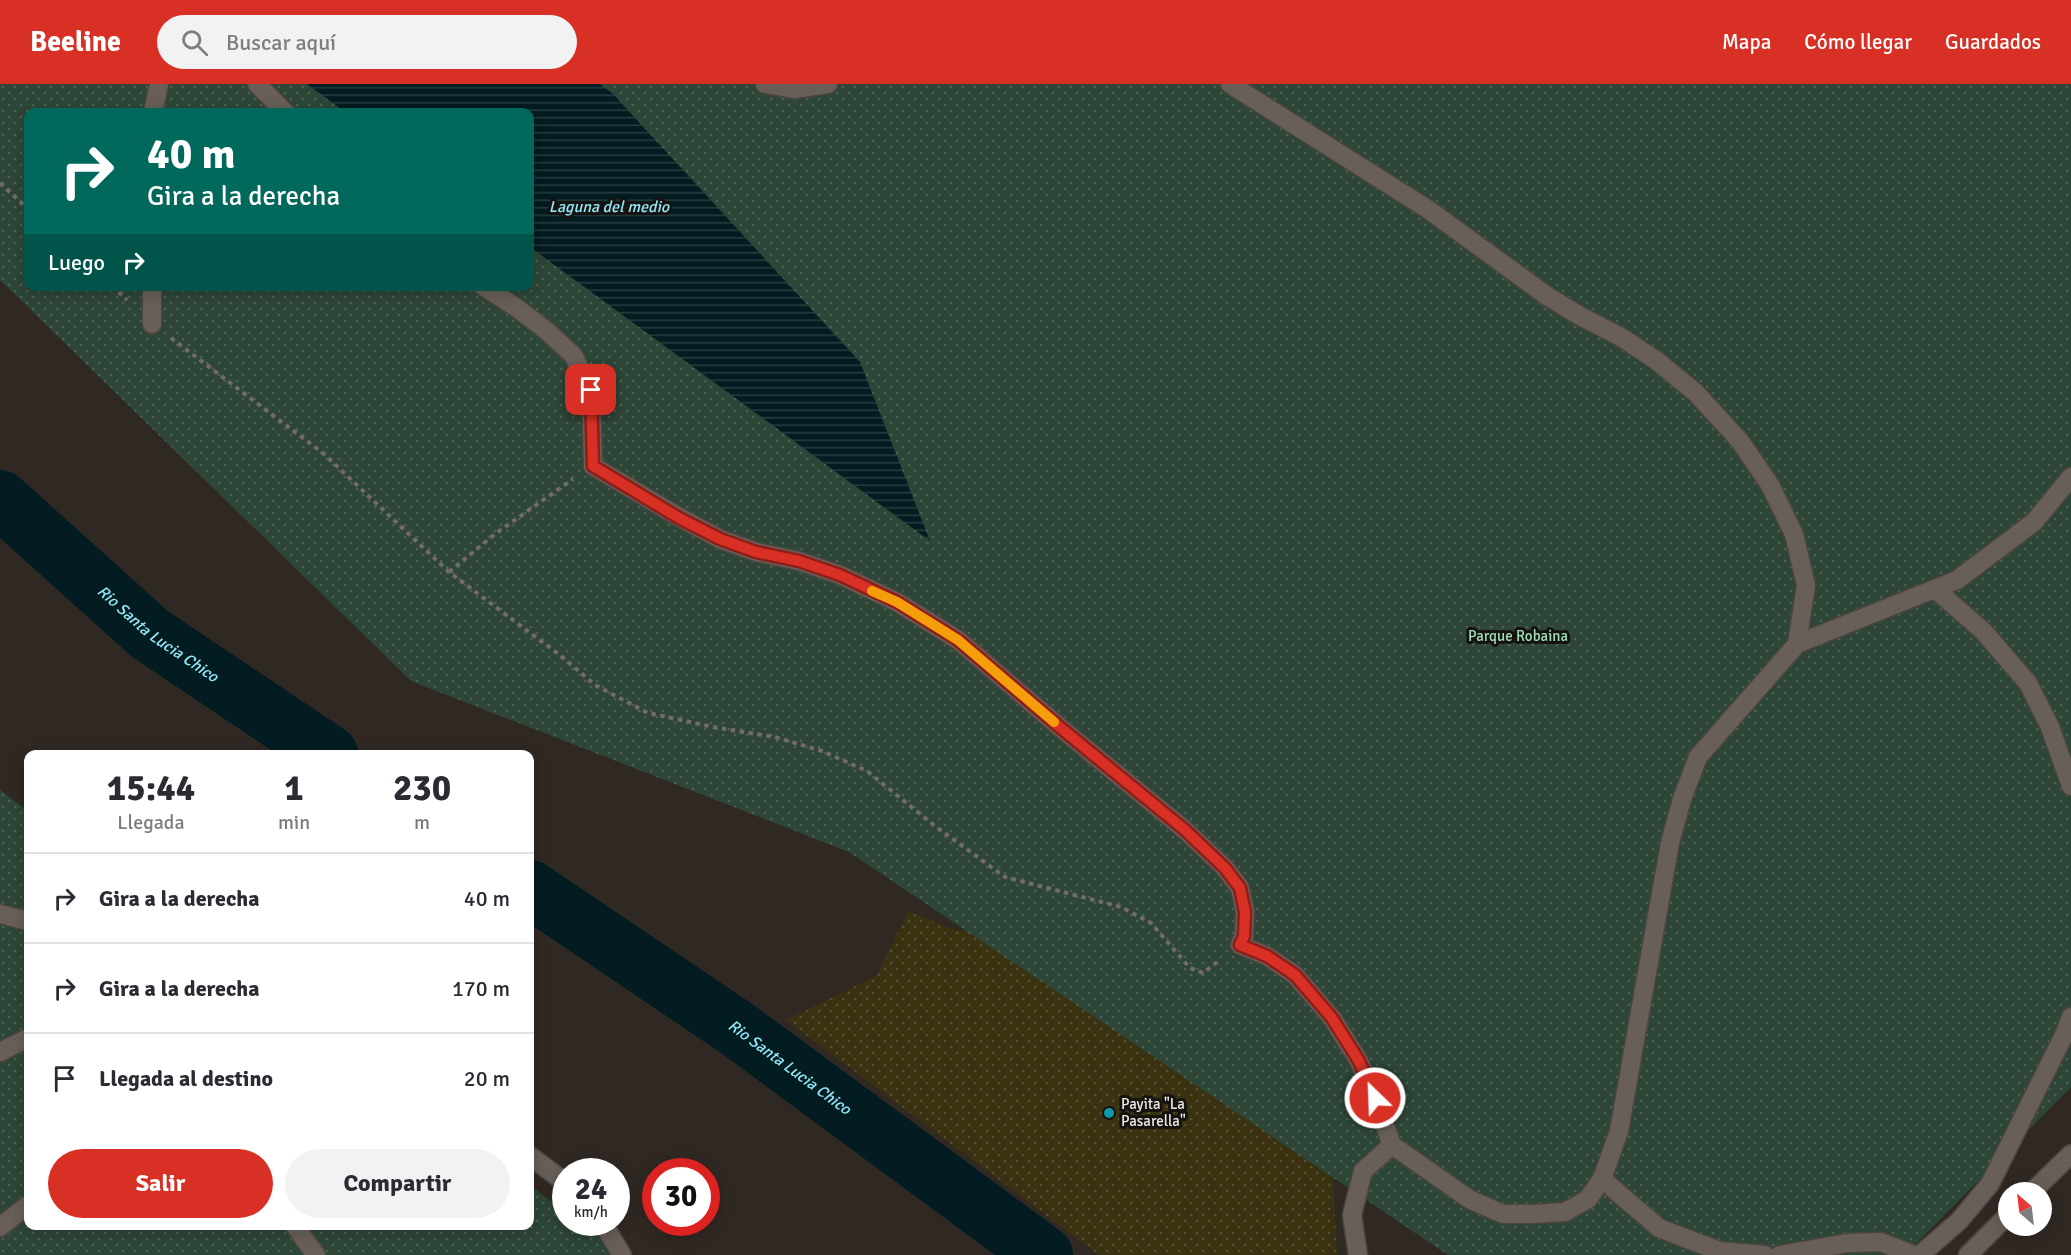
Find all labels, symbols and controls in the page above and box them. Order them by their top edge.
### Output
search box [157,15,577,69]
text: Beeline [30,25,121,59]
icon: search [178,26,211,59]
text: Buscar aquí [226,29,336,56]
text: Mapa [1722,29,1771,55]
text: Cómo llegar [1804,29,1912,55]
text: Guardados [1945,29,2041,55]
text: 40 m [147,129,236,180]
icon: right [48,132,126,210]
text: Gira a la derecha [147,180,340,213]
water label: Laguna del medio [549,197,670,217]
icon: right [117,246,150,279]
text: Luego [48,249,105,276]
pin [565,364,616,415]
icon: arrive [574,373,607,406]
water label: Rio Santa Lucia Chico [93,581,223,687]
park label: Parque Robaina [1468,627,1568,645]
text: 15:44 [107,766,195,811]
text: 1 [284,766,304,811]
text: 230 [393,766,451,811]
text: Llegada [117,810,185,835]
text: min [278,810,310,835]
text: m [414,810,430,835]
icon: right [48,882,81,915]
text: Gira a la derecha [99,885,260,912]
text: 40 m [464,885,510,912]
icon: right [48,972,81,1005]
text: Gira a la derecha [99,975,260,1002]
text: 170 m [452,975,510,1002]
water label: Rio Santa Lucia Chico [724,1016,855,1120]
icon: arrive [48,1062,81,1095]
text: Llegada al destino [99,1065,273,1092]
text: 20 m [464,1065,510,1092]
position arrow [1343,1066,1407,1130]
place label: Payita "La Pasarella" [1121,1095,1186,1130]
marker: Payita "La Pasarella" [1102,1106,1116,1120]
button: Salir [48,1149,273,1218]
button: Compartir [285,1149,510,1218]
speed limit sign: 30 [642,1158,720,1236]
text: 24 [575,1171,607,1208]
north arrow [1998,1182,2052,1236]
map controls [1998,1182,2052,1236]
text: km/h [574,1203,608,1221]

